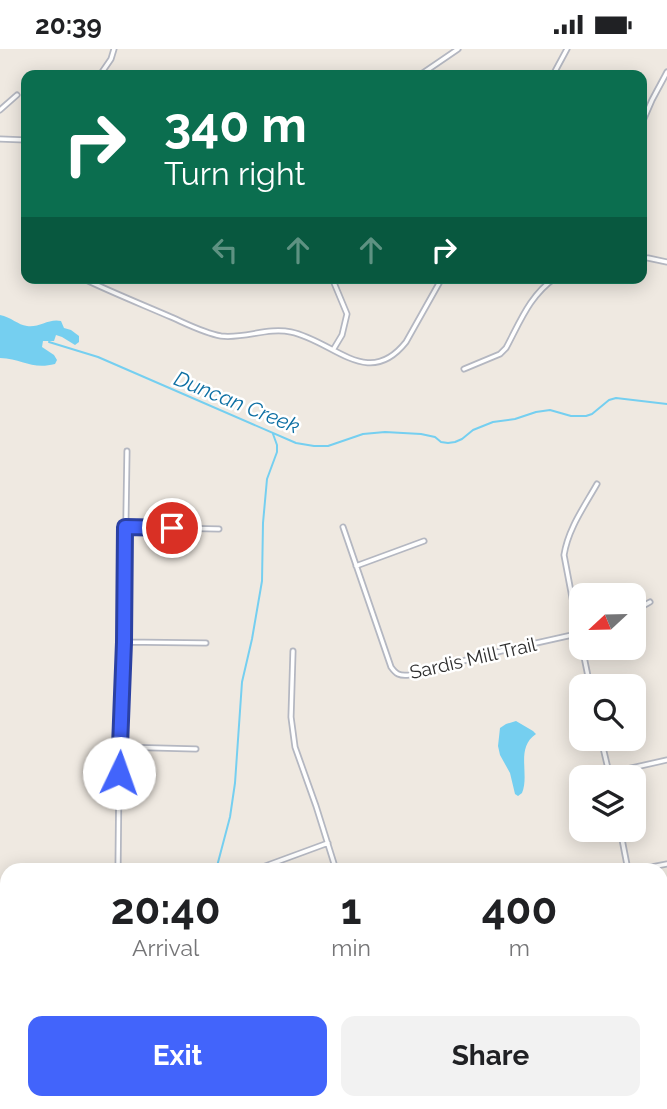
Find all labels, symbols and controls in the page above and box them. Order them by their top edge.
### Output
text: 20:39 [35,10,102,40]
text: 340 m [164,96,307,153]
icon: right [49,98,140,189]
text: Turn right [164,155,305,192]
icon: left [206,231,244,269]
icon: ahead [279,231,317,269]
icon: ahead [352,231,390,269]
icon: right [425,231,463,269]
water label: Duncan Creek [171,365,303,439]
pin [142,498,202,558]
icon: arrive [153,509,191,547]
north arrow [569,583,646,660]
map controls [569,583,646,842]
street label: Sardis Mill Trail [408,633,539,683]
button: search [569,674,646,751]
position arrow [82,736,156,810]
button: layers [569,765,646,842]
text: 20:40 [111,885,220,934]
text: 1 [341,885,361,934]
text: 400 [482,885,557,934]
text: Arrival [132,934,199,961]
text: min [331,934,371,961]
text: m [509,934,530,961]
button: Exit [28,1016,327,1096]
button: Share [341,1016,640,1096]

